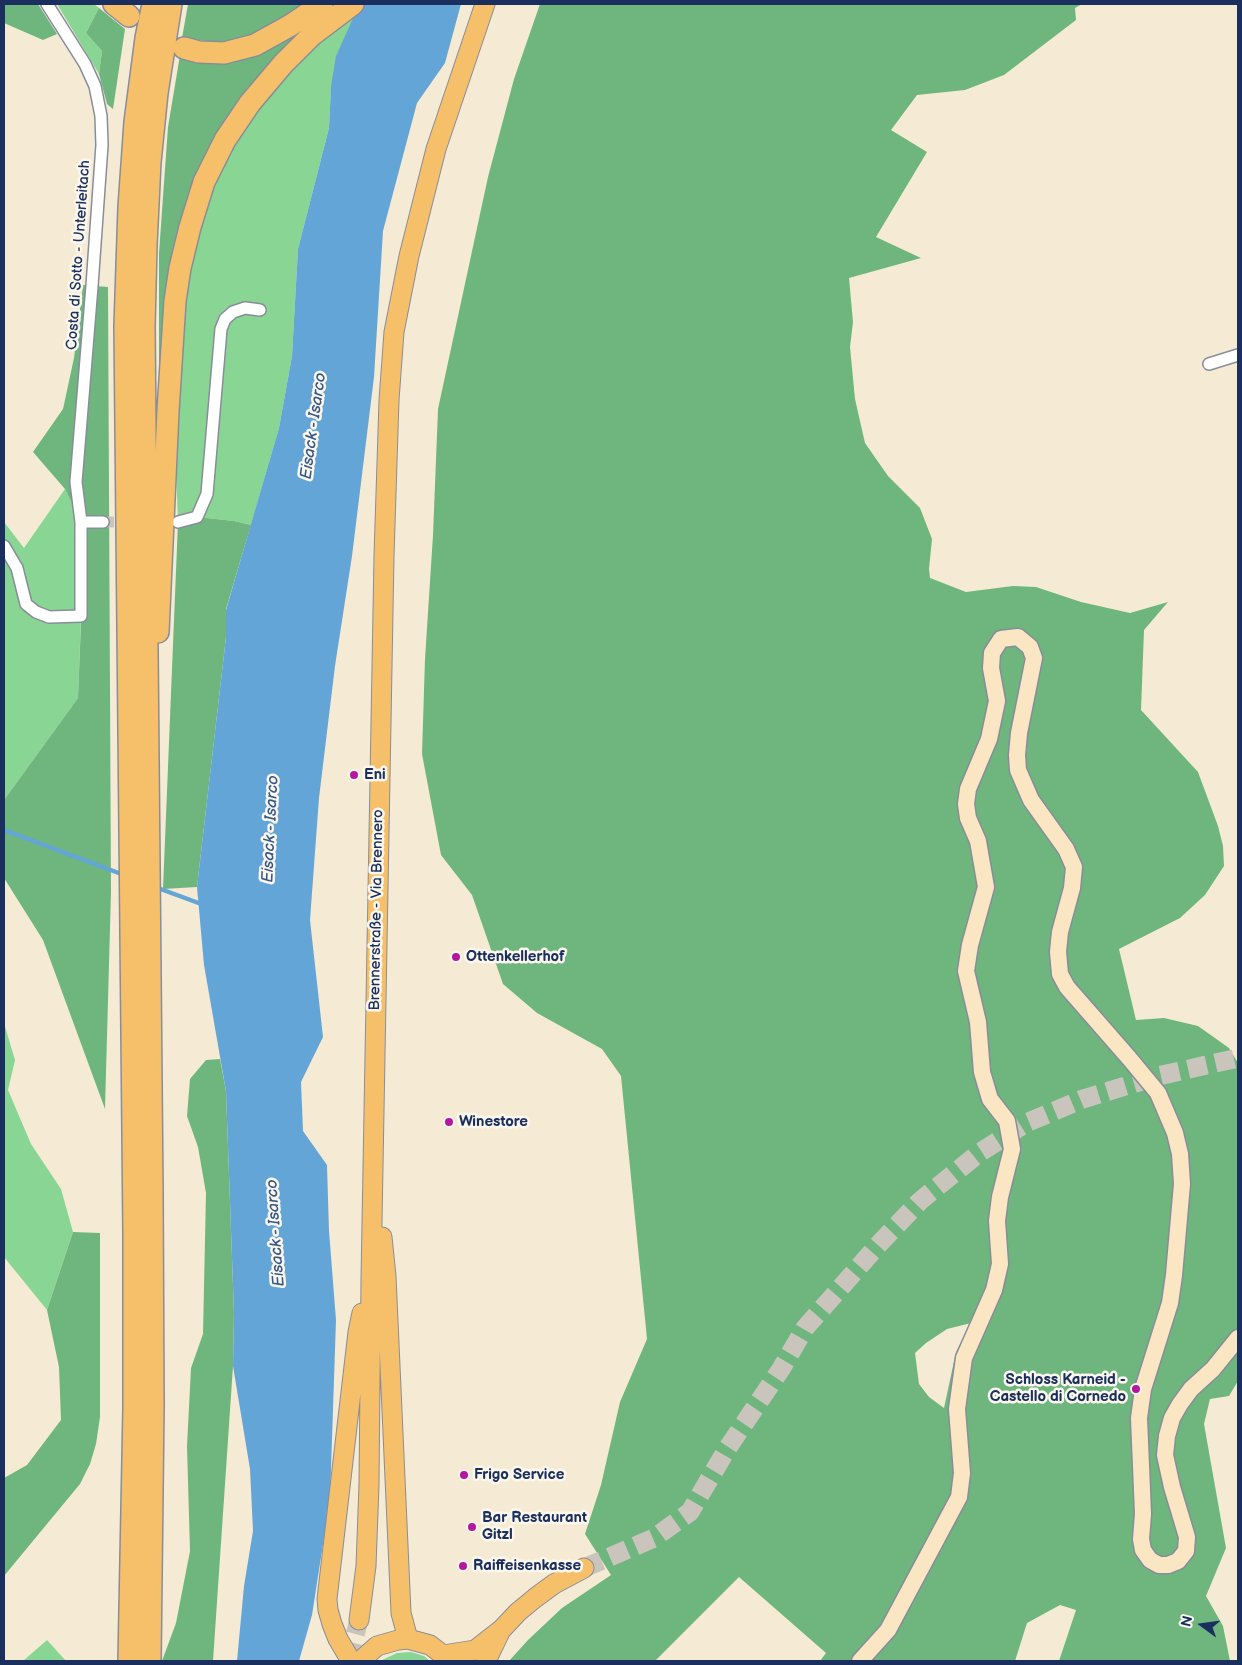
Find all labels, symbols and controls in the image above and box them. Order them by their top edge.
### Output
street label: Costa di Sotto - Unterleitach [63,159,95,351]
water label: Eisack - Isarco [297,372,331,480]
place label: Eni [364,766,386,784]
marker: Eni [348,769,360,781]
water label: Eisack - Isarco [259,775,283,883]
street label: Brennerstraße - Via Brennero [366,809,388,1011]
place label: Ottenkellerhof [466,948,565,966]
marker: Ottenkellerhof [450,951,462,963]
place label: Winestore [459,1113,528,1131]
marker: Winestore [443,1116,455,1128]
water label: Eisack - Isarco [263,1179,289,1287]
place label: Schloss Karneid - Castello di Cornedo [990,1371,1126,1406]
marker: Schloss Karneid - Castello di Cornedo [1130,1383,1142,1395]
place label: Frigo Service [474,1466,564,1484]
marker: Frigo Service [458,1469,470,1481]
place label: Bar Restaurant Gitzl [482,1509,587,1544]
marker: Bar Restaurant Gitzl [466,1521,478,1533]
place label: Raiffeisenkasse [473,1557,581,1575]
marker: Raiffeisenkasse [457,1560,469,1572]
north arrow [1177,1600,1227,1650]
text: N [1177,1614,1196,1628]

